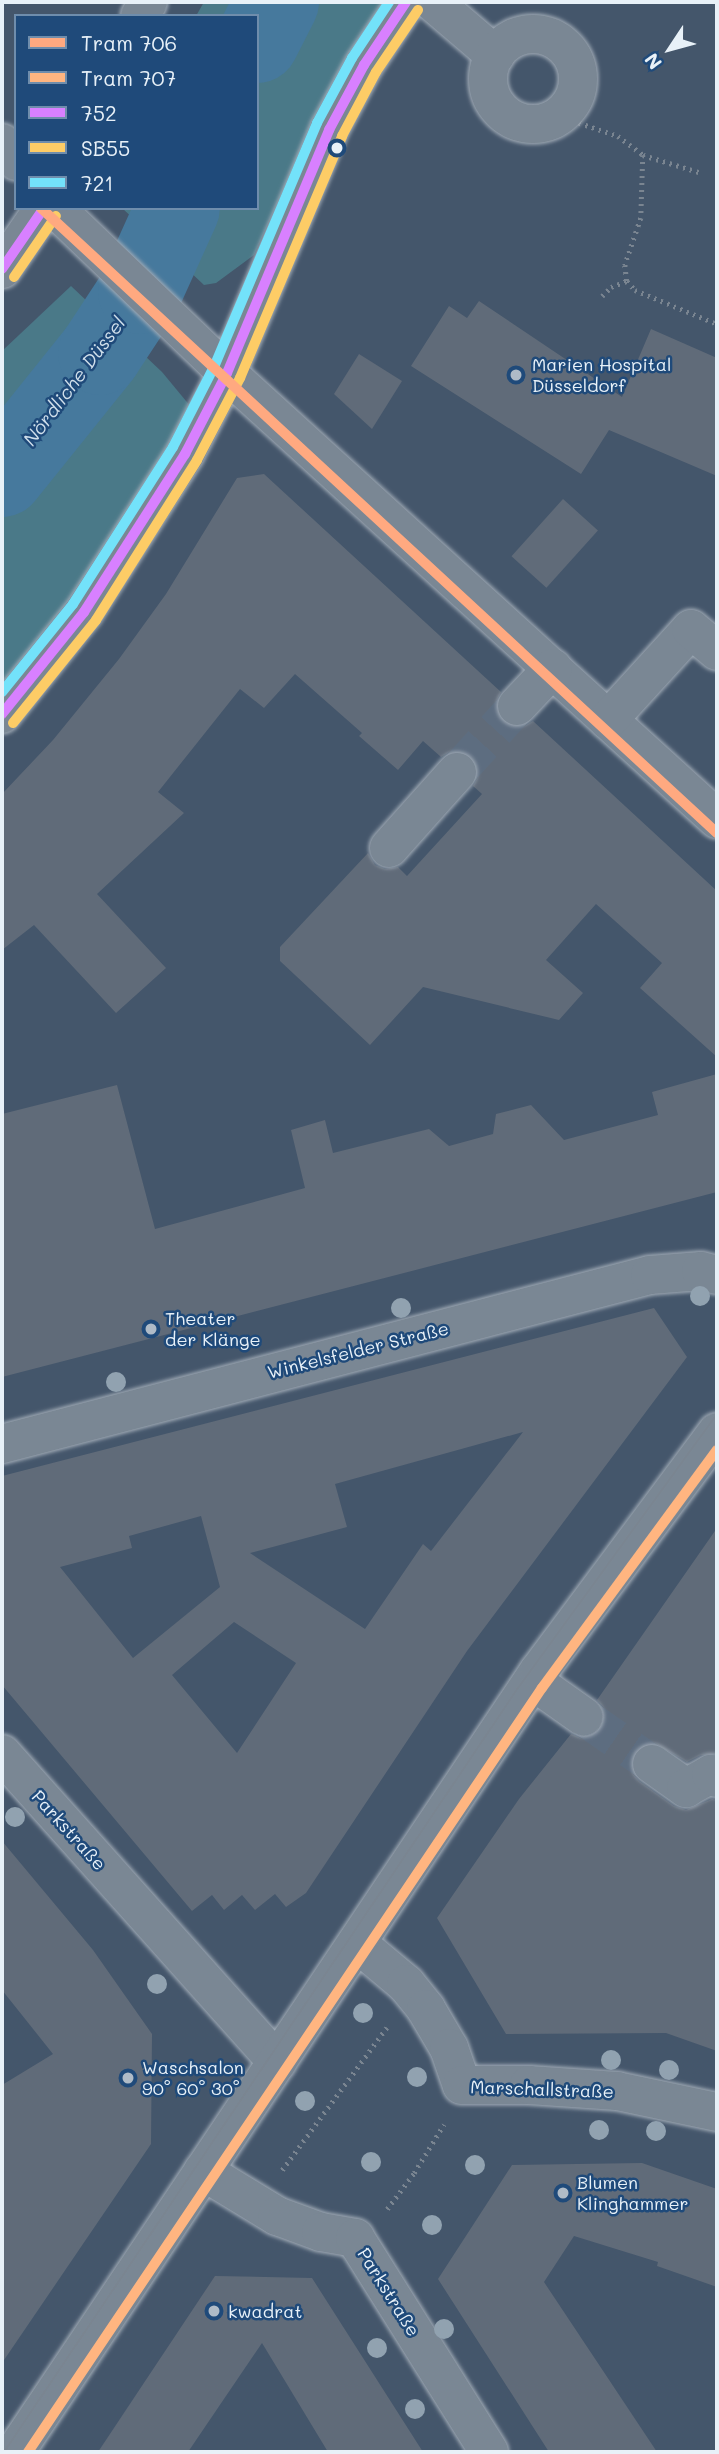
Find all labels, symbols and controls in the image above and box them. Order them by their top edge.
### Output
legend [14,14,259,210]
north arrow [635,14,705,84]
text: Tram 706 [81,29,177,56]
text: N [638,48,667,75]
text: Tram 707 [81,64,176,91]
text: 752 [81,99,117,126]
text: SB55 [81,134,130,161]
unlabelled marker [330,141,344,155]
text: 721 [81,169,114,196]
water label: Nördliche Düssel [18,312,130,450]
place label: Marien Hospital Düsseldorf [532,354,671,396]
marker: Marien Hospital Düsseldorf [506,365,526,385]
place label: Theater der Klänge [165,1308,261,1350]
street label: Winkelsfelder Straße [265,1317,451,1383]
marker: Theater der Klänge [143,1321,159,1337]
street label: Parkstraße [27,1786,111,1874]
place label: Waschsalon 90° 60° 30° [142,2057,244,2100]
marker: Waschsalon 90° 60° 30° [120,2070,136,2086]
street label: Marschallstraße [470,2076,614,2102]
place label: Blumen Klinghammer [577,2172,689,2214]
marker: Blumen Klinghammer [555,2185,571,2201]
street label: Parkstraße [353,2244,425,2340]
place label: kwadrat [228,2300,302,2322]
marker: kwadrat [206,2303,222,2319]

